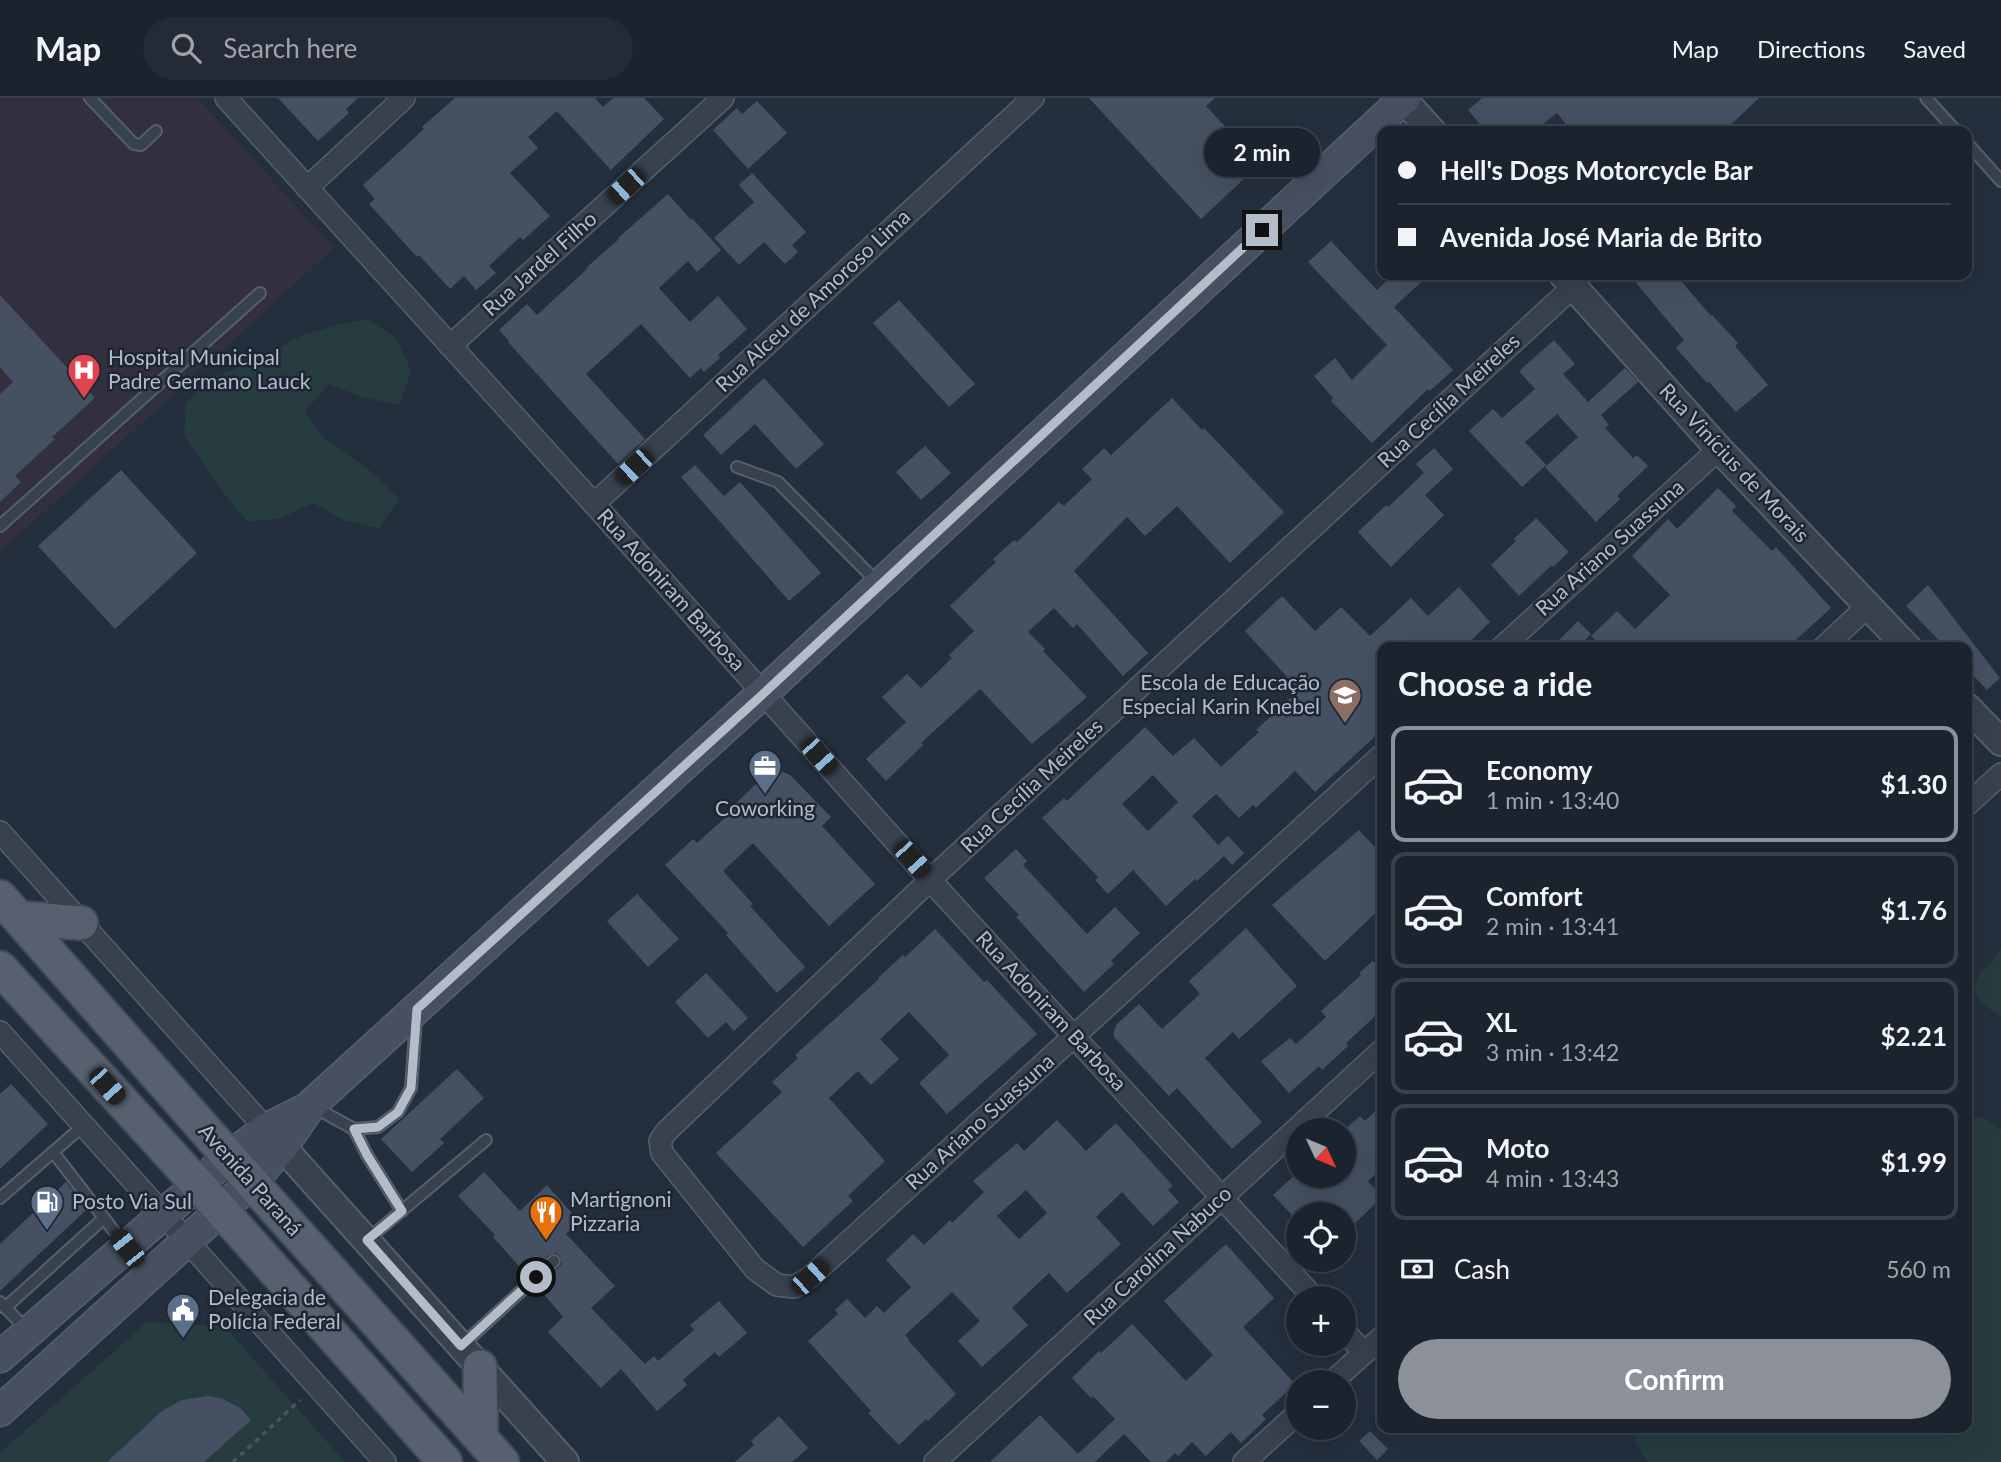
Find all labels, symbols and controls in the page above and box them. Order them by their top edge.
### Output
search box [143,17,633,80]
text: Map [35,28,101,68]
icon: search [167,29,205,67]
text: Search here [223,32,357,64]
text: Map [1672,34,1719,63]
text: Directions [1757,34,1865,63]
text: Saved [1903,34,1966,63]
callout: 2 min [1204,129,1320,178]
text: 2 min [1233,138,1291,166]
text: Hell's Dogs Motorcycle Bar [1440,154,1753,186]
car [604,164,649,208]
street label: Rua Alceu de Amoroso Lima [710,203,914,397]
street label: Rua Jardel Filho [477,205,601,320]
route end [1246,214,1278,246]
text: Avenida José Maria de Brito [1440,221,1762,253]
street label: Rua Cecília Meireles [1372,328,1524,472]
place label: Hospital Municipal Padre Germano Lauck [108,344,311,393]
hospital icon: Hospital Municipal Padre Germano Lauck [65,351,103,400]
street label: Rua Vinícius de Morais [1655,377,1815,547]
car [612,445,657,489]
street label: Rua Ariano Suassuna [1530,474,1688,620]
street label: Rua Adoniram Barbosa [593,503,751,675]
text: Choose a ride [1398,664,1592,703]
place label: Escola de Educação Especial Karin Knebel [1122,669,1320,718]
school or university icon: Escola de Educação Especial Karin Knebel [1326,676,1364,725]
street label: Rua Cecília Meireles [955,713,1107,857]
car [798,733,841,779]
office icon: Coworking [746,747,784,796]
icon: car [1402,753,1465,816]
text: Economy [1486,754,1592,786]
text: $1.30 [1881,768,1947,800]
text: 1 min · 13:40 [1486,786,1619,814]
place label: Coworking [715,795,815,820]
car [891,836,934,882]
icon: car [1402,879,1465,942]
text: Comfort [1486,880,1583,912]
text: $1.76 [1881,894,1947,926]
text: 2 min · 13:41 [1486,912,1619,940]
street label: Rua Adoniram Barbosa [972,925,1133,1095]
icon: car [1402,1005,1465,1068]
text: XL [1486,1006,1517,1038]
text: $2.21 [1881,1020,1947,1052]
text: 3 min · 13:42 [1486,1038,1619,1066]
street label: Rua Ariano Suassuna [900,1048,1058,1194]
car [86,1063,129,1109]
street label: Avenida Paraná [194,1118,308,1240]
north arrow [1286,1118,1356,1188]
map controls [1286,1118,1356,1440]
icon: car [1402,1131,1465,1194]
text: Moto [1486,1132,1549,1164]
text: $1.99 [1881,1146,1947,1178]
text: 4 min · 13:43 [1486,1164,1619,1192]
street label: Rua Carolina Nabuco [1078,1180,1236,1330]
fuel station icon: Posto Via Sul [28,1183,66,1232]
place label: Martignoni Pizzaria [570,1186,672,1235]
place label: Posto Via Sul [72,1188,192,1213]
restaurant icon: Martignoni Pizzaria [527,1193,565,1242]
button: locate [1286,1202,1356,1272]
car [106,1225,149,1271]
icon: cash [1398,1250,1436,1288]
text: Cash [1454,1253,1510,1285]
car [788,1255,833,1299]
text: 560 m [1886,1255,1951,1283]
route start [520,1261,552,1293]
place label: Delegacia de Polícia Federal [208,1284,341,1333]
button: + [1286,1286,1356,1356]
public building icon: Delegacia de Polícia Federal [164,1291,202,1340]
button: Confirm [1398,1339,1951,1419]
button: − [1286,1370,1356,1440]

